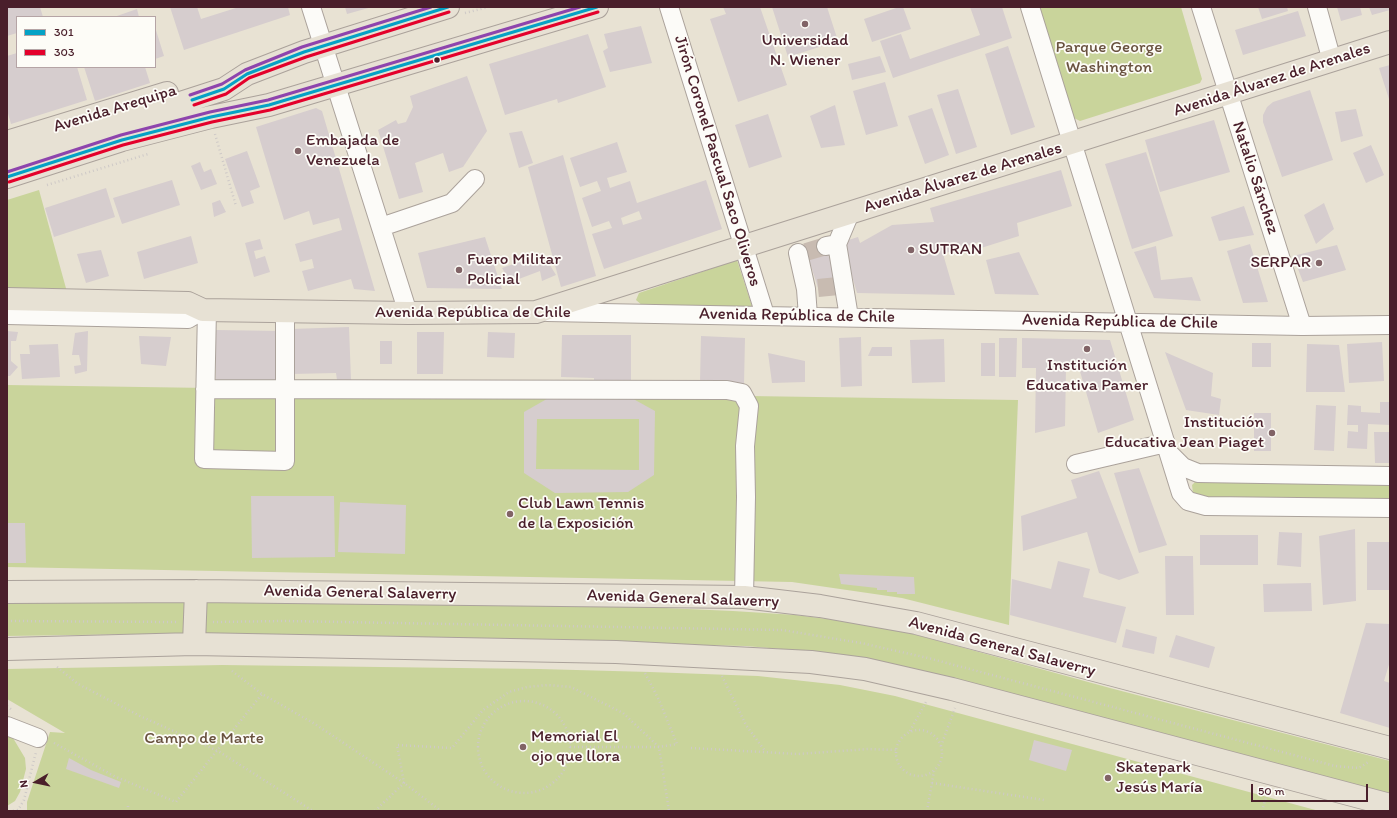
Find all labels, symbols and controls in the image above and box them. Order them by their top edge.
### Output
legend [16,16,156,68]
marker: Universidad N. Wiener [800,19,810,29]
text: 301 [54,25,74,39]
place label: Universidad N. Wiener [761,31,849,71]
street label: Jirón Coronel Pascual Saco Oliveros [669,33,765,289]
park label: Parque George Washington [1056,38,1162,78]
street label: Avenida Álvarez de Arenales [1171,38,1373,122]
text: 303 [54,45,74,59]
unlabelled marker [432,55,442,65]
street label: Avenida Arequipa [51,81,179,137]
street label: Natalio Sánchez [1227,119,1283,237]
place label: Embajada de Venezuela [306,131,399,171]
street label: Avenida Álvarez de Arenales [862,138,1064,218]
marker: Embajada de Venezuela [293,146,303,156]
place label: SUTRAN [919,240,982,260]
marker: SUTRAN [906,245,916,255]
place label: Fuero Militar Policial [467,250,561,290]
place label: SERPAR [1250,253,1311,273]
marker: SERPAR [1314,258,1324,268]
marker: Fuero Militar Policial [454,265,464,275]
street label: Avenida República de Chile [375,303,571,323]
street label: Avenida República de Chile [699,304,895,328]
street label: Avenida República de Chile [1022,310,1218,334]
marker: Institución Educativa Pamer [1082,344,1092,354]
place label: Institución Educativa Pamer [1026,356,1148,396]
place label: Institución Educativa Jean Piaget [1105,413,1264,453]
marker: Institución Educativa Jean Piaget [1267,428,1277,438]
place label: Club Lawn Tennis de la Exposición [518,494,644,534]
marker: Club Lawn Tennis de la Exposición [505,509,515,519]
street label: Avenida General Salaverry [264,581,456,605]
street label: Avenida General Salaverry [586,585,780,613]
street label: Avenida General Salaverry [906,612,1098,682]
place label: Memorial El ojo que llora [531,727,620,767]
park label: Campo de Marte [144,729,264,749]
marker: Memorial El ojo que llora [518,742,528,752]
place label: Skatepark Jesús María [1116,758,1202,798]
north arrow [16,762,56,802]
marker: Skatepark Jesús María [1103,773,1113,783]
scale bar [1253,776,1370,802]
text: N [17,779,31,789]
text: 50 m [1258,784,1284,798]

